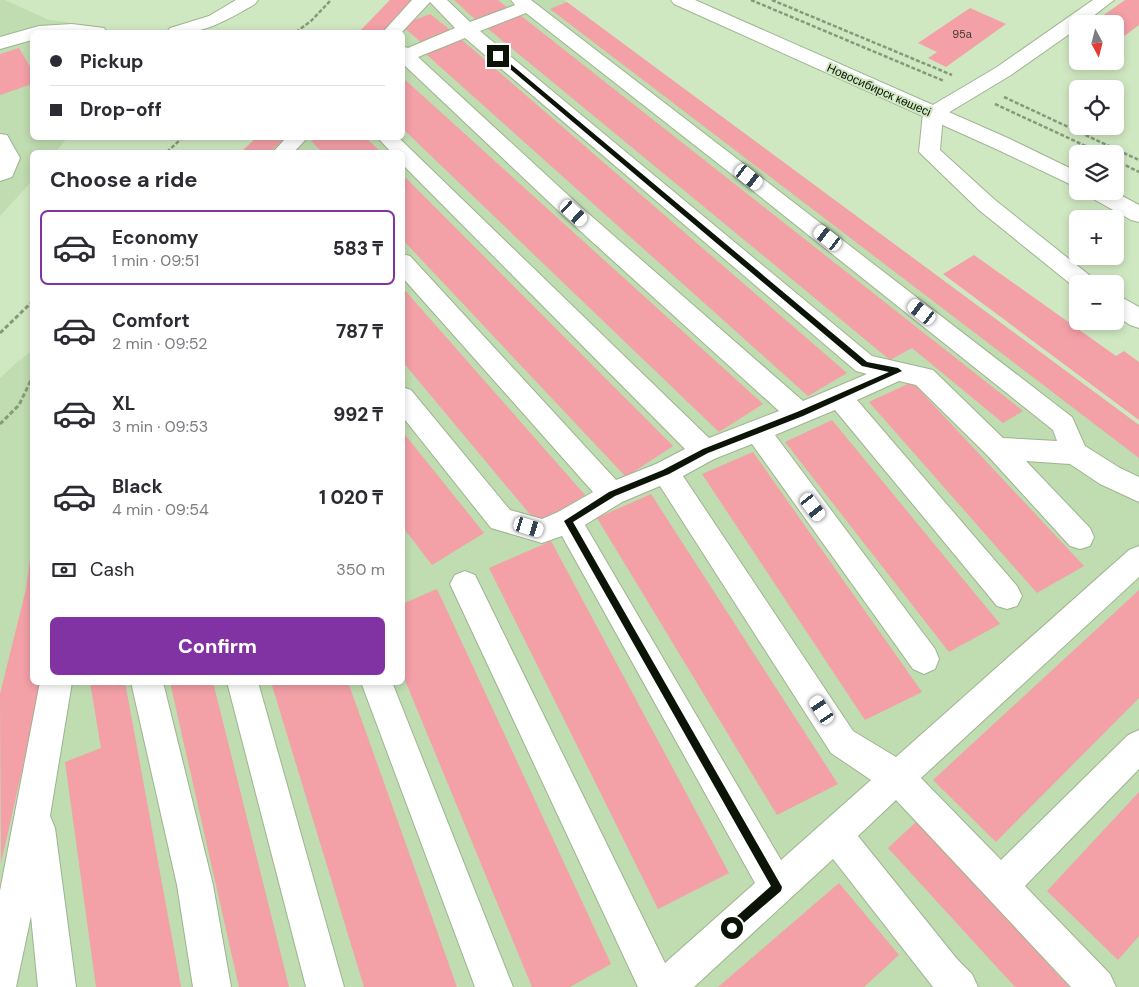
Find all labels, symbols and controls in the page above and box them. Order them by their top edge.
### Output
north arrow [1069,15,1124,70]
map controls [1069,15,1124,330]
house number: 95а [952,27,973,41]
route end [487,45,509,67]
text: Pickup [80,49,144,74]
street label: Новосибирск көшесі [824,60,934,120]
button: locate [1069,80,1124,135]
text: Drop-off [80,97,162,122]
button: layers [1069,145,1124,200]
car [732,162,765,192]
text: Choose a ride [50,165,198,194]
car [557,197,590,229]
button: + [1069,210,1124,265]
car [811,223,844,253]
icon: car [52,225,97,270]
text: Economy [112,225,199,250]
text: 583 ₸ [333,236,383,261]
text: 1 min · 09:51 [112,250,199,271]
button: − [1069,275,1124,330]
car [905,297,938,327]
icon: car [52,308,97,353]
text: Comfort [112,308,190,333]
text: 787 ₸ [336,319,383,344]
text: 2 min · 09:52 [112,333,207,354]
icon: car [52,391,97,436]
text: XL [112,391,135,416]
text: 992 ₸ [333,402,383,427]
text: 3 min · 09:53 [112,416,208,437]
icon: car [52,474,97,519]
text: Black [112,474,163,499]
text: 1 020 ₸ [319,485,383,510]
car [797,491,828,523]
text: 4 min · 09:54 [112,499,209,520]
car [512,515,545,539]
icon: cash [50,556,78,584]
text: Cash [90,557,134,582]
text: 350 m [336,559,385,580]
button: Confirm [50,617,385,675]
car [807,693,836,727]
route start [721,917,743,939]

